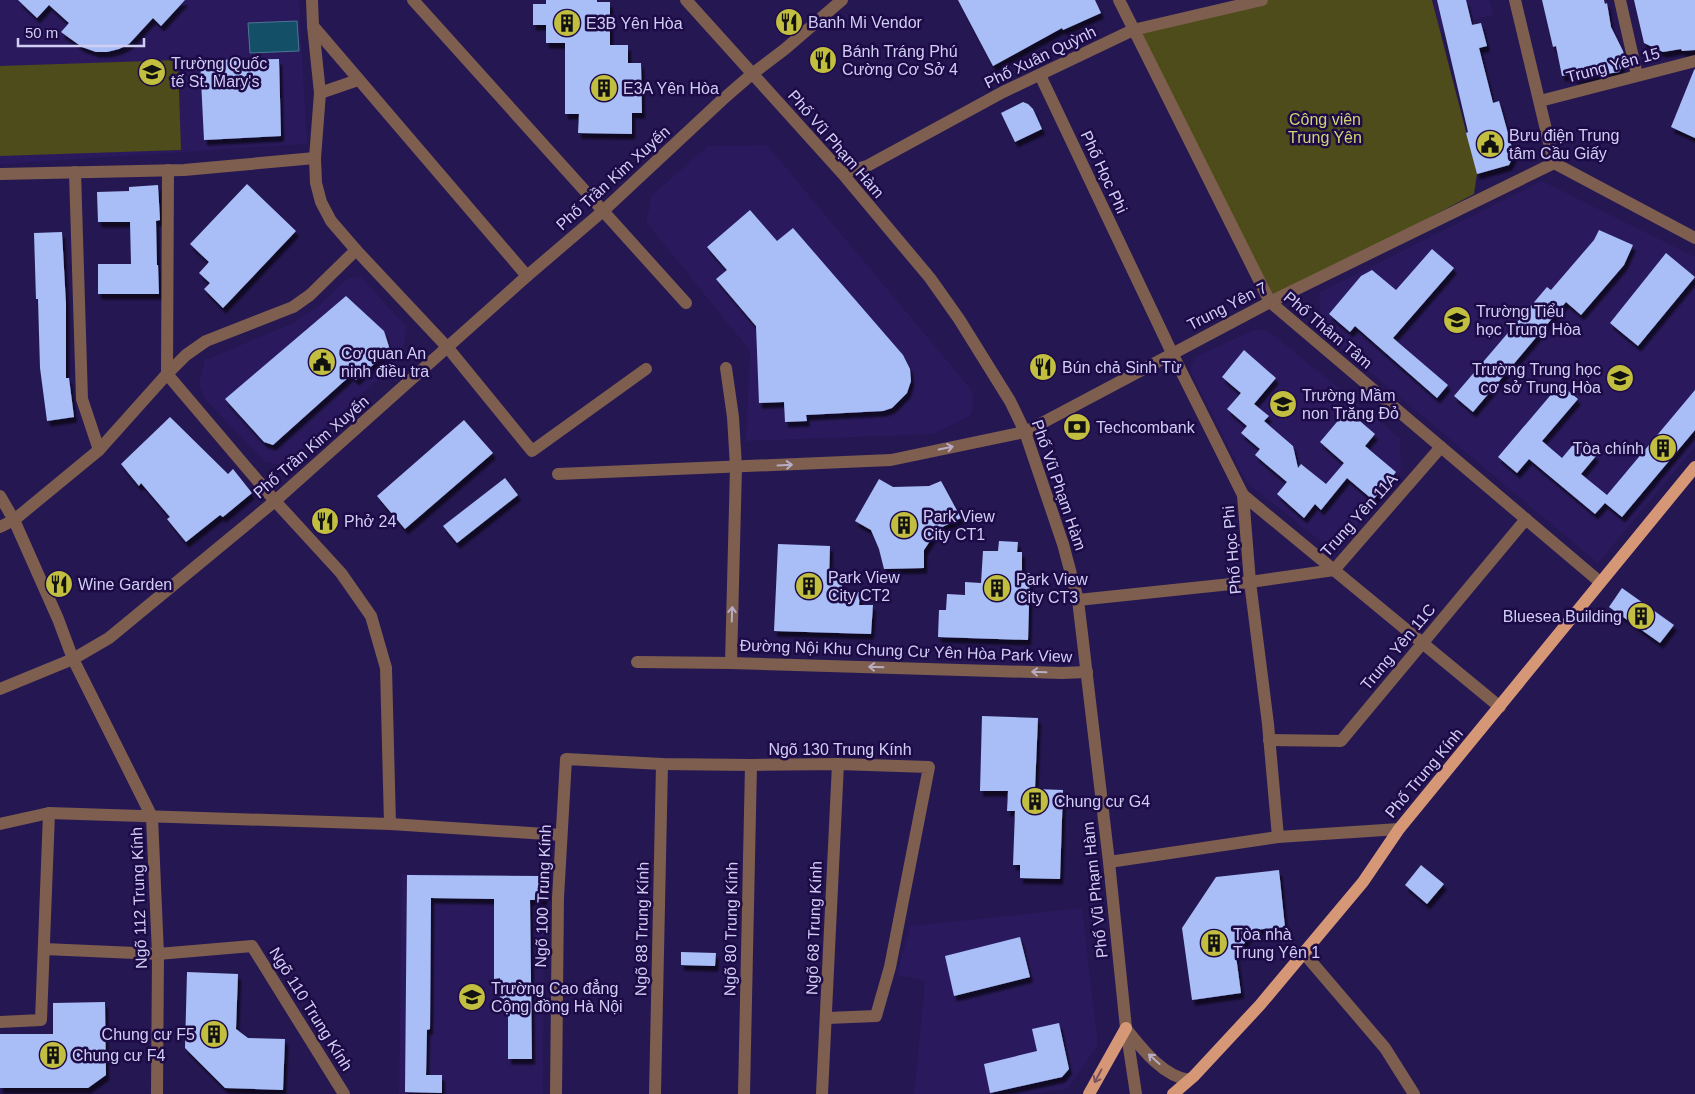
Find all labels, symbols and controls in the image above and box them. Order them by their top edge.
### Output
restaurant icon: Banh Mi Vendor [774,7,804,37]
building icon: E3B Yên Hòa [552,8,582,38]
place label: Banh Mi Vendor [808,14,923,31]
scale bar [18,15,144,47]
place label: E3B Yên Hòa [586,15,683,32]
street label: Phố Xuân Quỳnh [982,23,1098,91]
text: 50 m [25,24,58,41]
place label: Bánh Tráng Phú Cường Cơ Sở 4 [842,43,958,78]
street label: Trung Yên 15 [1564,44,1662,86]
restaurant icon: Bánh Tráng Phú Cường Cơ Sở 4 [808,45,838,75]
place label: Trường Quốc tế St. Mary's [171,55,267,90]
school or university icon: Trường Quốc tế St. Mary's [137,57,167,87]
building icon: E3A Yên Hòa [589,73,619,103]
place label: E3A Yên Hòa [623,80,719,97]
street label: Phố Vũ Phạm Hàm [785,87,887,201]
park label: Công viên Trung Yên [1288,111,1362,146]
street label: Phố Trần Kim Xuyến [553,123,673,233]
place label: Bưu điện Trung tâm Cầu Giấy [1509,127,1619,162]
street label: Phố Học Phi [1078,128,1130,216]
public building icon: Bưu điện Trung tâm Cầu Giấy [1475,129,1505,159]
street label: Trung Yên 7 [1184,279,1270,333]
street label: Phố Thâm Tâm [1281,288,1375,372]
place label: Trường Tiểu học Trung Hòa [1476,303,1581,338]
school or university icon: Trường Tiểu học Trung Hòa [1442,305,1472,335]
place label: Cơ quan An ninh điều tra [341,345,429,380]
public building icon: Cơ quan An ninh điều tra [307,347,337,377]
restaurant icon: Bún chả Sinh Từ [1028,352,1058,382]
place label: Bún chả Sinh Từ [1062,359,1182,376]
place label: Trường Trung học cơ sở Trung Hòa [1472,361,1601,396]
school or university icon: Trường Trung học cơ sở Trung Hòa [1605,363,1635,393]
place label: Trường Mầm non Trăng Đỏ [1302,387,1399,422]
school or university icon: Trường Mầm non Trăng Đỏ [1268,389,1298,419]
street label: Phố Trần Kim Xuyến [250,392,372,502]
bank icon: Techcombank [1062,412,1092,442]
street label: Phố Vũ Phạm Hàm [1029,417,1089,553]
place label: Techcombank [1096,419,1196,436]
building icon: Tòa chính [1648,433,1678,463]
place label: Tòa chính [1573,440,1644,457]
one-way arrow [937,443,953,453]
one-way arrow [776,460,792,469]
street label: Trung Yên 11A [1317,470,1401,560]
street label: Phố Học Phi [1220,505,1244,595]
restaurant icon: Phở 24 [310,506,340,536]
place label: Park View City CT1 [923,508,995,543]
building icon: Park View City CT1 [889,510,919,540]
place label: Phở 24 [344,513,396,530]
restaurant icon: Wine Garden [44,569,74,599]
place label: Park View City CT2 [828,569,900,604]
building icon: Park View City CT2 [794,571,824,601]
place label: Park View City CT3 [1016,571,1088,606]
building icon: Park View City CT3 [982,573,1012,603]
place label: Wine Garden [78,576,172,593]
street label: Trung Yên 11C [1357,601,1439,693]
building icon: Bluesea Building [1626,601,1656,631]
one-way arrow [727,606,737,622]
place label: Bluesea Building [1503,608,1622,625]
street label: Đường Nội Khu Chung Cư Yên Hòa Park View [739,637,1073,665]
one-way arrow [868,662,884,672]
one-way arrow [1031,667,1047,677]
street label: Phố Trung Kính [1382,725,1466,821]
street label: Ngõ 130 Trung Kính [768,741,912,758]
building icon: Chung cư G4 [1020,786,1050,816]
place label: Chung cư G4 [1054,793,1150,810]
street label: Phố Vũ Phạm Hàm [1079,821,1111,959]
street label: Ngõ 100 Trung Kính [532,824,554,968]
street label: Ngõ 112 Trung Kính [128,827,150,969]
street label: Ngõ 68 Trung Kính [803,861,825,995]
street label: Ngõ 88 Trung Kính [632,862,652,996]
street label: Ngõ 80 Trung Kính [721,862,741,996]
place label: Tòa nhà Trung Yên 1 [1233,926,1320,961]
building icon: Tòa nhà Trung Yên 1 [1199,928,1229,958]
street label: Ngõ 110 Trung Kính [266,944,356,1074]
place label: Trường Cao đẳng Cộng đồng Hà Nội [491,979,623,1015]
school or university icon: Trường Cao đẳng Cộng đồng Hà Nội [457,982,487,1012]
building icon: Chung cư F5 [199,1019,229,1049]
place label: Chung cư F5 [102,1026,195,1043]
building icon: Chung cư F4 [38,1040,68,1070]
place label: Chung cư F4 [72,1047,166,1064]
one-way arrow [1148,1053,1161,1065]
one-way arrow [1093,1068,1102,1083]

